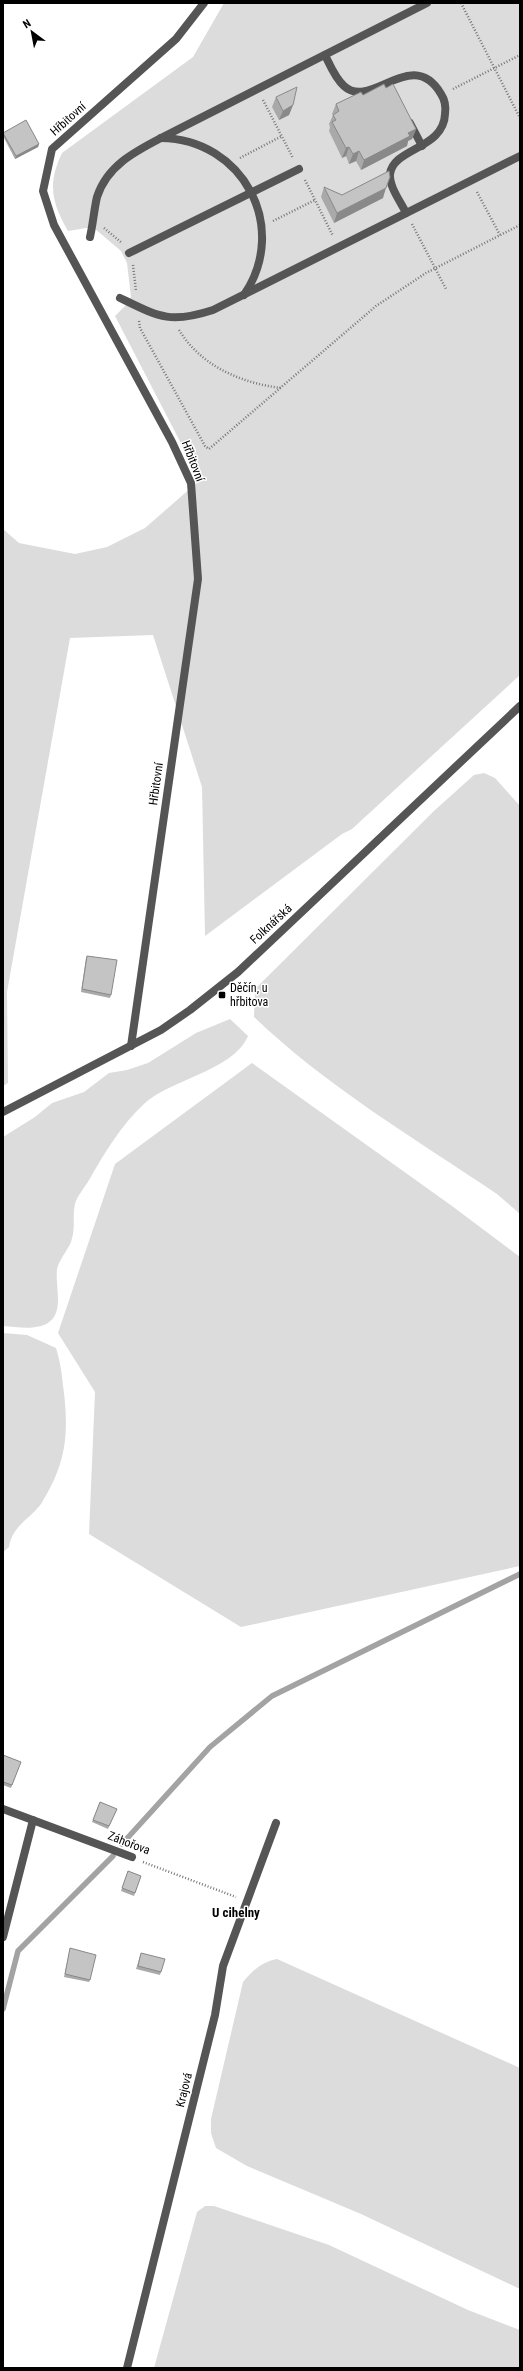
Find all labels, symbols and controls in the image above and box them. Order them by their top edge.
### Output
north arrow [12,12,52,52]
text: N [21,17,33,31]
street label: Hřbitovní [47,99,89,139]
street label: Hřbitovní [179,438,208,485]
street label: Hřbitovní [146,761,166,806]
street label: Folknářská [247,901,295,947]
place label: Děčín, u hřbitova [230,981,269,1009]
marker: Děčín, u hřbitova [217,990,227,1000]
street label: Záhořova [106,1829,152,1858]
district label: U cihelny [212,1905,260,1920]
street label: Krajová [173,2071,195,2109]

